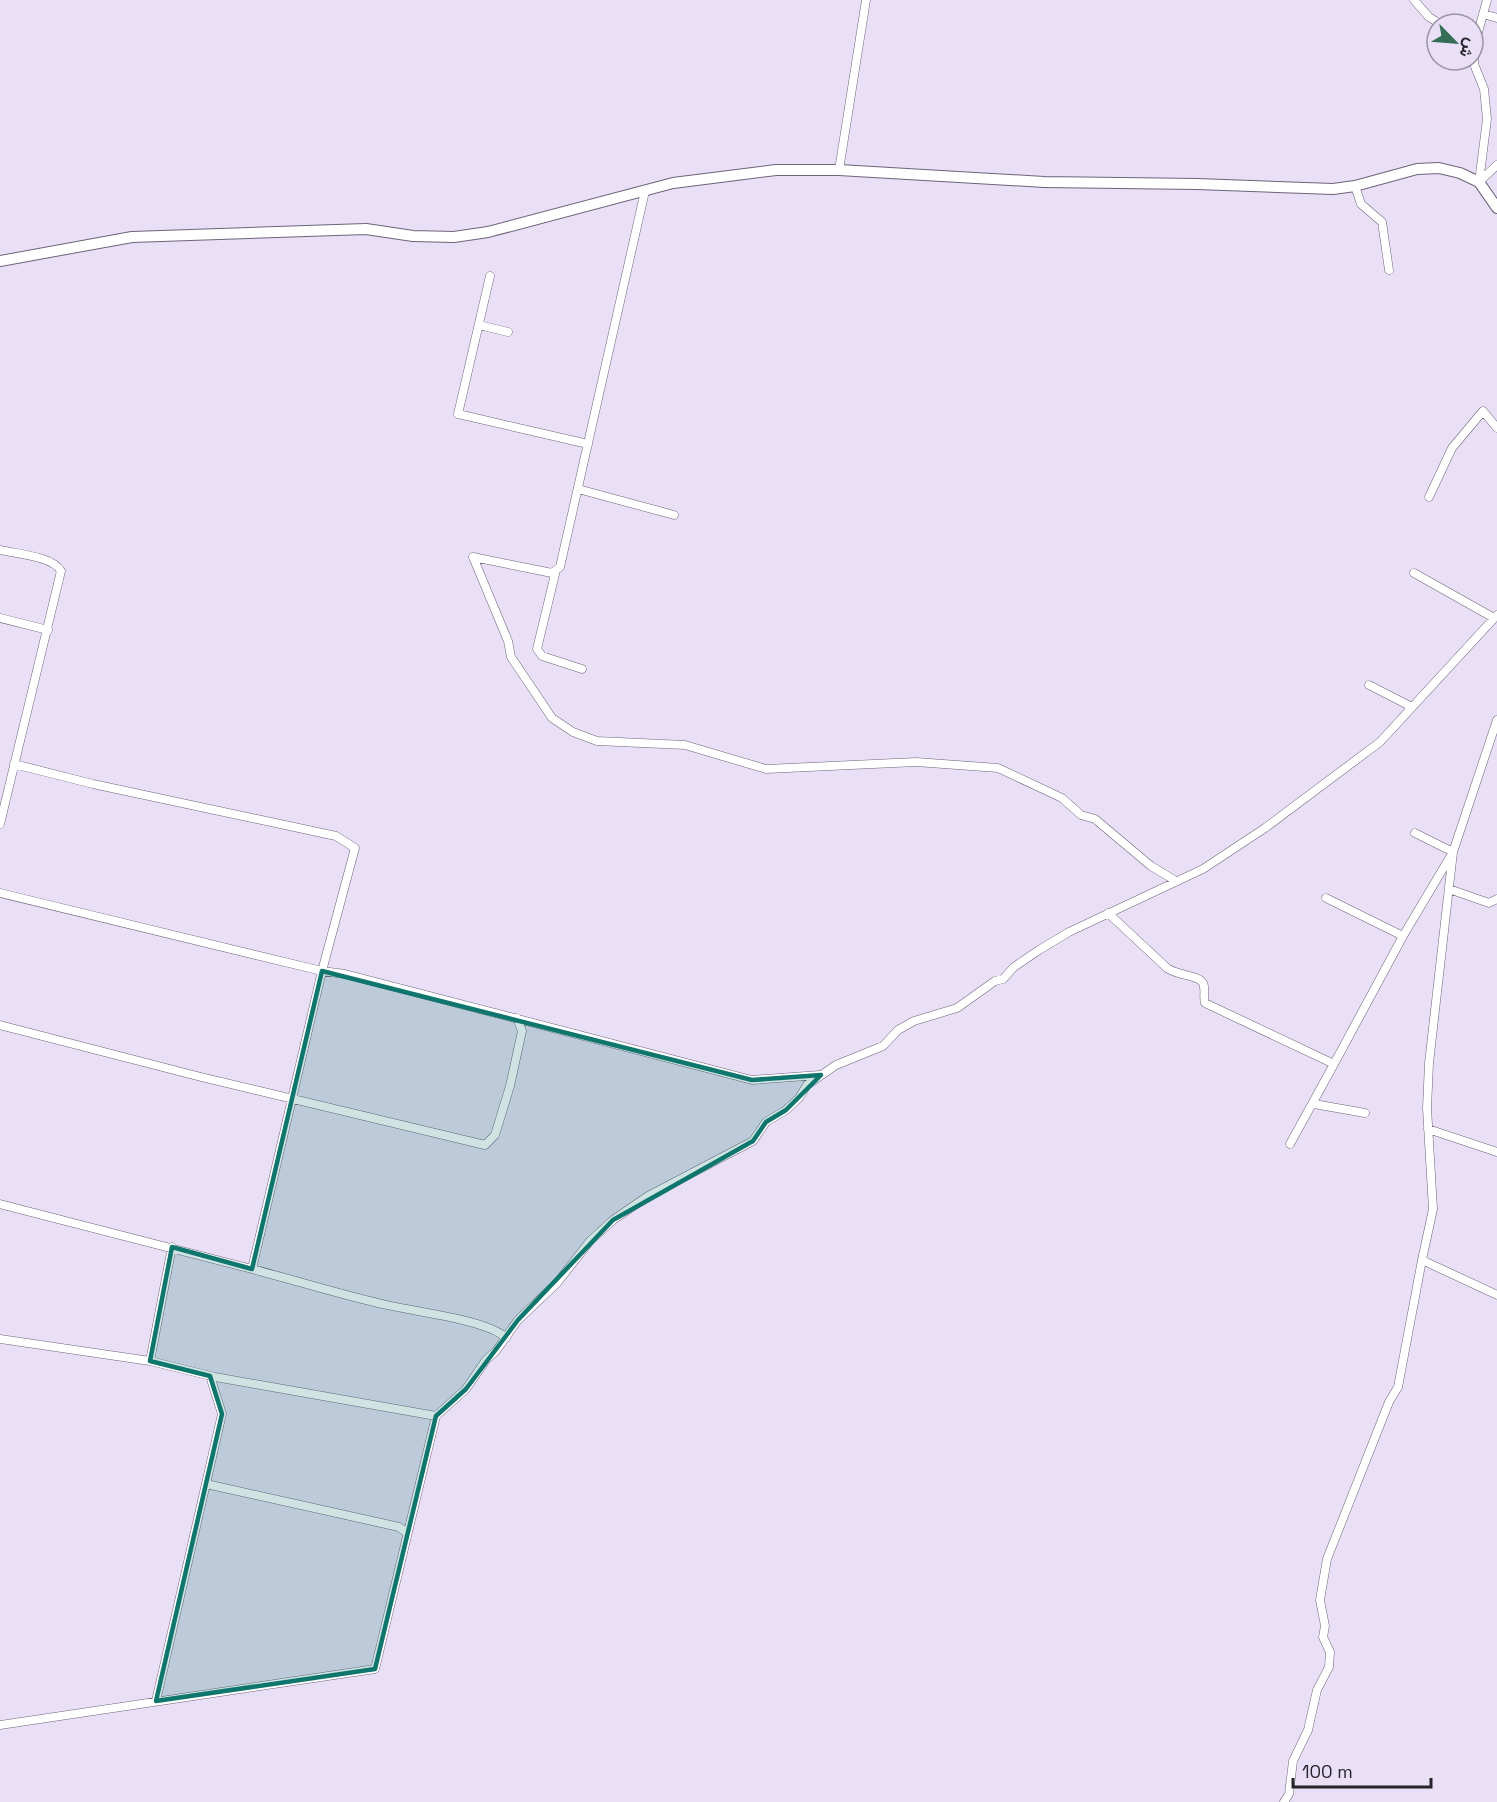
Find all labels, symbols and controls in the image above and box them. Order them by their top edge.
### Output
north arrow [1425,12,1485,72]
text: ش [1455,35,1482,61]
scale bar [1293,1751,1431,1789]
text: 100 m [1302,1760,1353,1783]

